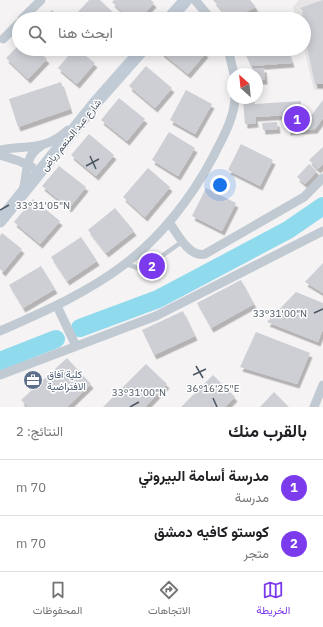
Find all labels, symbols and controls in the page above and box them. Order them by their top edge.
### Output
search box [12,12,311,56]
icon: search [26,23,48,45]
text: ابحث هنا [58,23,113,42]
north arrow [227,68,263,104]
street label: شارع عبد المنعم رياض [38,96,104,174]
pin: 1 [284,104,310,134]
your location [210,175,230,195]
text: 33°31'05"N [16,199,70,212]
pin: 2 [139,251,165,281]
text: 33°31'00"N [253,307,307,320]
place label: كلية آفاق الافتراضية [47,368,86,393]
office icon: كلية آفاق الافتراضية [22,369,44,391]
text: 36°16'25"E [186,382,240,395]
text: 33°31'00"N [112,386,166,399]
text: بالقرب منك [228,420,307,442]
text: النتائج: 2 [16,423,63,440]
text: مدرسة أسامة البيروتي [138,466,269,485]
text: 70 m [16,479,46,496]
text: 1 [290,479,298,496]
text: مدرسة [235,489,269,506]
text: كوستو كافيه دمشق [154,522,269,541]
text: 70 m [16,535,46,552]
text: 2 [290,535,298,552]
text: متجر [244,545,269,562]
tab: المحفوظات [33,579,82,620]
tab: الاتجاهات [148,579,191,620]
tab: الخريطة [256,579,290,620]

